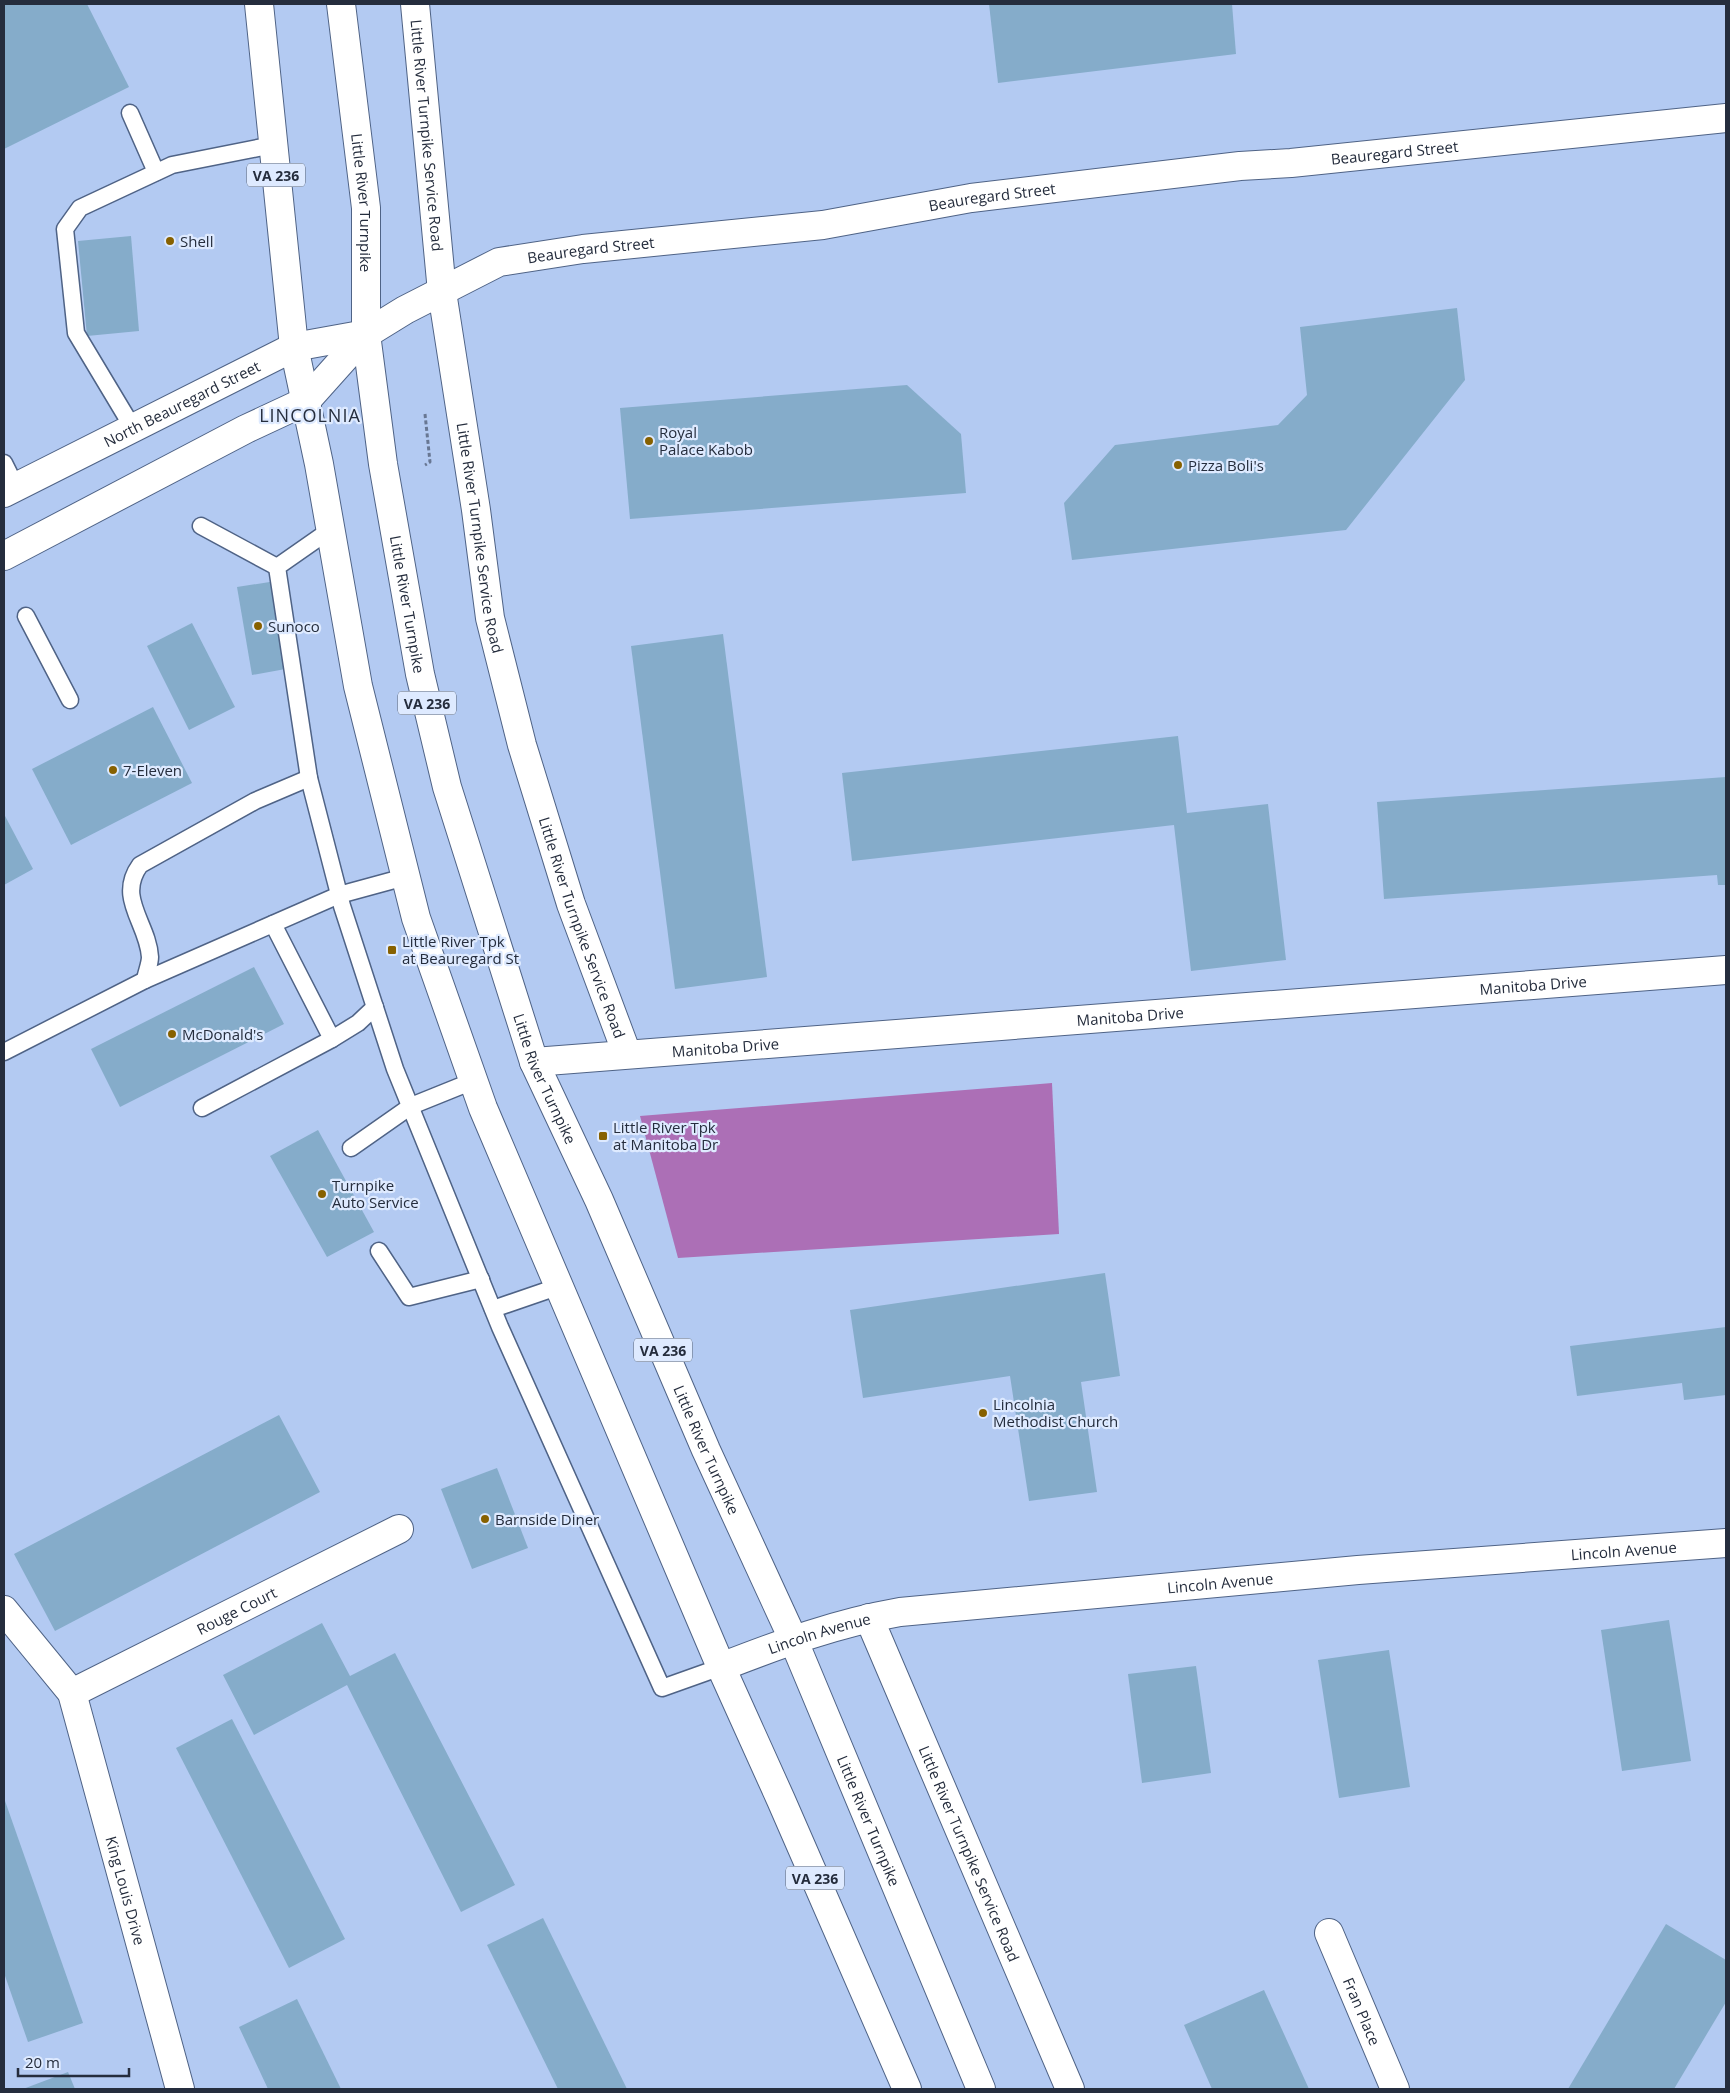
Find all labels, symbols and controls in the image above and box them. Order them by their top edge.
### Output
street label: Little River Turnpike Service Road [406,18,448,252]
street label: Little River Turnpike [347,132,376,272]
street label: Beauregard Street [1330,136,1459,169]
road number: VA 236 [247,164,305,186]
street label: Beauregard Street [927,178,1057,216]
place label: Shell [180,231,213,251]
street label: Beauregard Street [526,232,655,267]
marker: Shell [164,235,176,247]
street label: North Beauregard Street [100,356,263,451]
district label: LINCOLNIA [259,403,361,427]
street label: Little River Turnpike Service Road [452,421,508,655]
place label: Royal Palace Kabob [659,422,753,459]
marker: Royal Palace Kabob [643,435,655,447]
place label: Pizza Boli's [1188,455,1264,475]
marker: Pizza Boli's [1172,459,1184,471]
street label: Little River Turnpike [386,534,430,675]
place label: Sunoco [268,616,320,636]
marker: Sunoco [252,620,264,632]
road number: VA 236 [398,691,456,714]
place label: 7-Eleven [123,760,182,780]
marker: 7-Eleven [107,764,119,776]
street label: Little River Turnpike Service Road [535,814,630,1041]
place label: Little River Tpk at Beauregard St [402,931,519,968]
marker: Little River Tpk at Beauregard St [386,944,398,956]
street label: Manitoba Drive [1479,971,1587,999]
street label: Manitoba Drive [1076,1002,1185,1030]
street label: Little River Turnpike [509,1011,581,1147]
place label: McDonald's [182,1024,264,1044]
marker: McDonald's [166,1028,178,1040]
street label: Manitoba Drive [671,1033,780,1061]
place label: Little River Tpk at Manitoba Dr [613,1117,718,1154]
marker: Little River Tpk at Manitoba Dr [597,1130,609,1142]
place label: Turnpike Auto Service [332,1175,419,1212]
marker: Turnpike Auto Service [316,1188,328,1200]
road number: VA 236 [634,1338,692,1362]
street label: Little River Turnpike [669,1382,744,1518]
place label: Lincolnia Methodist Church [993,1394,1118,1431]
marker: Lincolnia Methodist Church [977,1407,989,1419]
place label: Barnside Diner [495,1509,599,1529]
marker: Barnside Diner [479,1513,491,1525]
street label: Lincoln Avenue [1570,1537,1678,1564]
street label: Lincoln Avenue [1166,1568,1274,1597]
street label: Rouge Court [193,1582,280,1639]
street label: Lincoln Avenue [765,1608,872,1658]
street label: Little River Turnpike Service Road [915,1742,1024,1965]
street label: Little River Turnpike [833,1752,905,1889]
street label: King Louis Drive [101,1834,150,1947]
road number: VA 236 [786,1866,844,1890]
street label: Fran Place [1339,1974,1385,2048]
scale bar [18,2046,129,2078]
text: 20 m [25,2052,60,2072]

